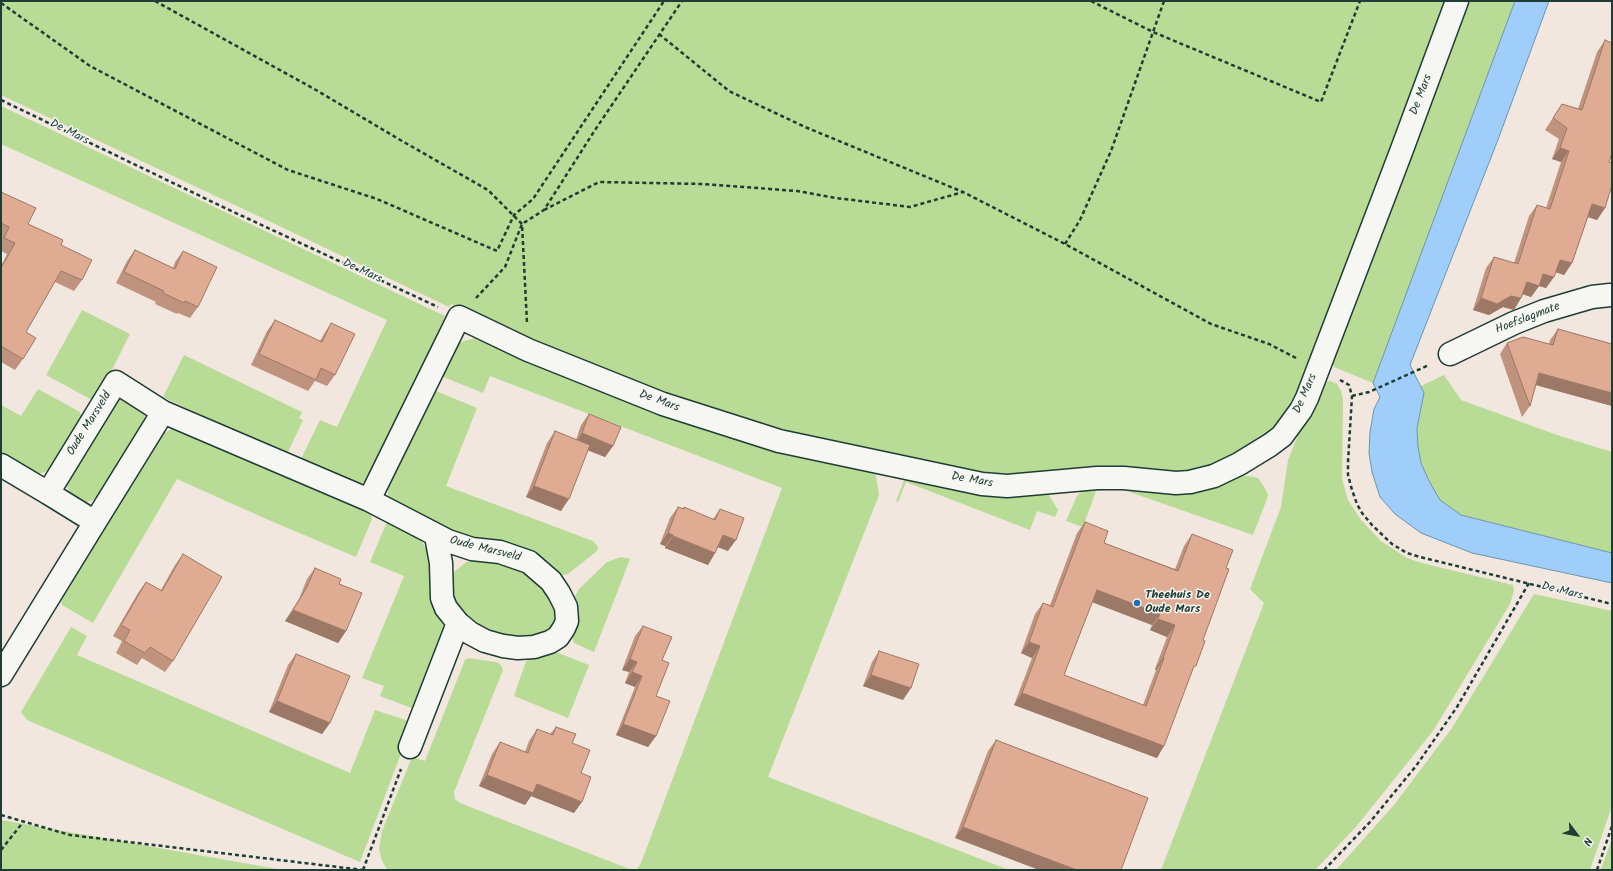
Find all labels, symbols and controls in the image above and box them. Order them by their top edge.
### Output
street label: De Mars [1408,73,1436,117]
street label: De Mars [47,117,91,149]
street label: De Mars [340,257,384,287]
street label: Hoefslagmate [1494,300,1562,338]
street label: De Mars [1291,372,1321,416]
street label: De Mars [637,388,681,416]
street label: Oude Marsveld [65,389,115,459]
street label: De Mars [950,470,994,492]
street label: Oude Marsveld [448,534,522,566]
street label: De Mars [1540,580,1584,604]
place label: Theehuis De Oude Mars [1145,589,1210,617]
marker: Theehuis De Oude Mars [1132,598,1142,608]
north arrow [1557,815,1597,855]
text: N [1578,834,1597,849]

